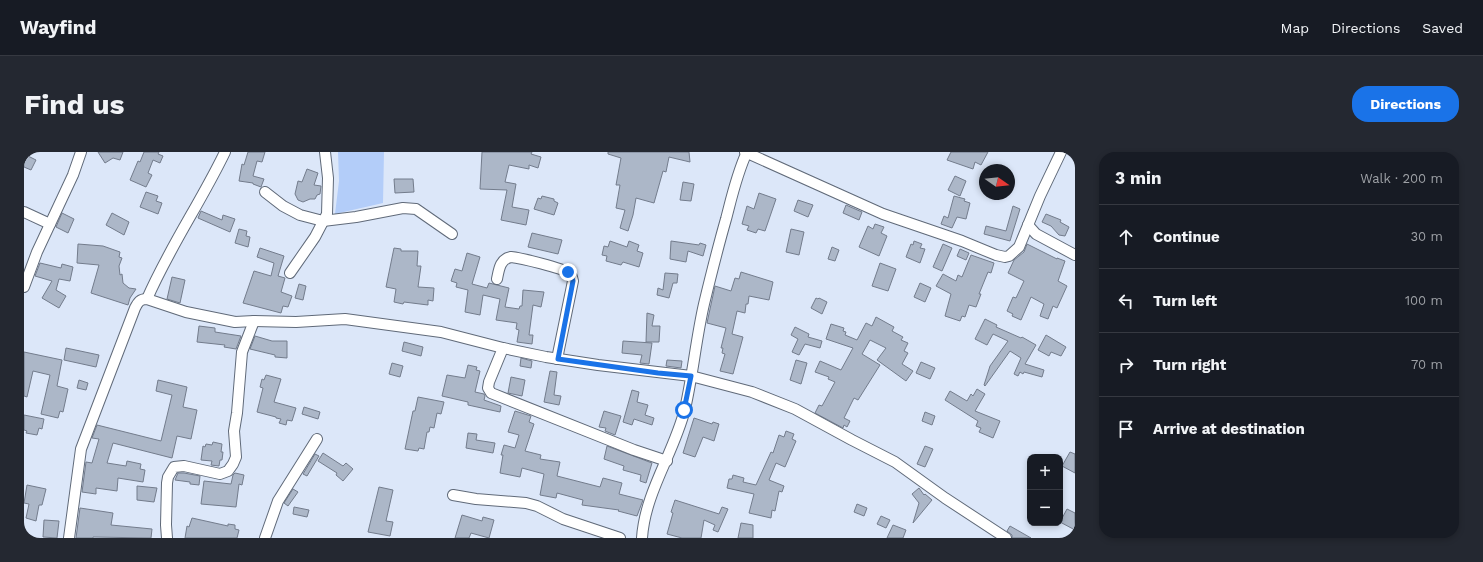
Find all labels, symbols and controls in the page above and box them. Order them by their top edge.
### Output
text: Wayfind [20,16,96,39]
text: Map [1281,20,1309,36]
text: Directions [1331,20,1400,36]
text: Saved [1422,20,1463,36]
button: Directions [1352,86,1459,122]
text: Find us [24,88,124,121]
north arrow [979,164,1015,200]
text: 3 min [1115,168,1161,188]
text: Walk · 200 m [1360,171,1443,186]
icon: ahead [1115,226,1137,248]
text: Continue [1153,228,1220,246]
text: 30 m [1411,229,1443,244]
route end [559,263,577,281]
icon: left [1115,290,1137,312]
text: Turn left [1153,292,1217,310]
text: 100 m [1405,293,1443,308]
icon: right [1115,354,1137,376]
text: Turn right [1153,356,1226,374]
text: 70 m [1411,357,1443,372]
route start [675,401,693,419]
icon: arrive [1115,418,1137,440]
text: Arrive at destination [1153,420,1305,438]
map controls [1027,454,1063,526]
button: + [1027,454,1063,490]
button: − [1027,490,1063,526]

